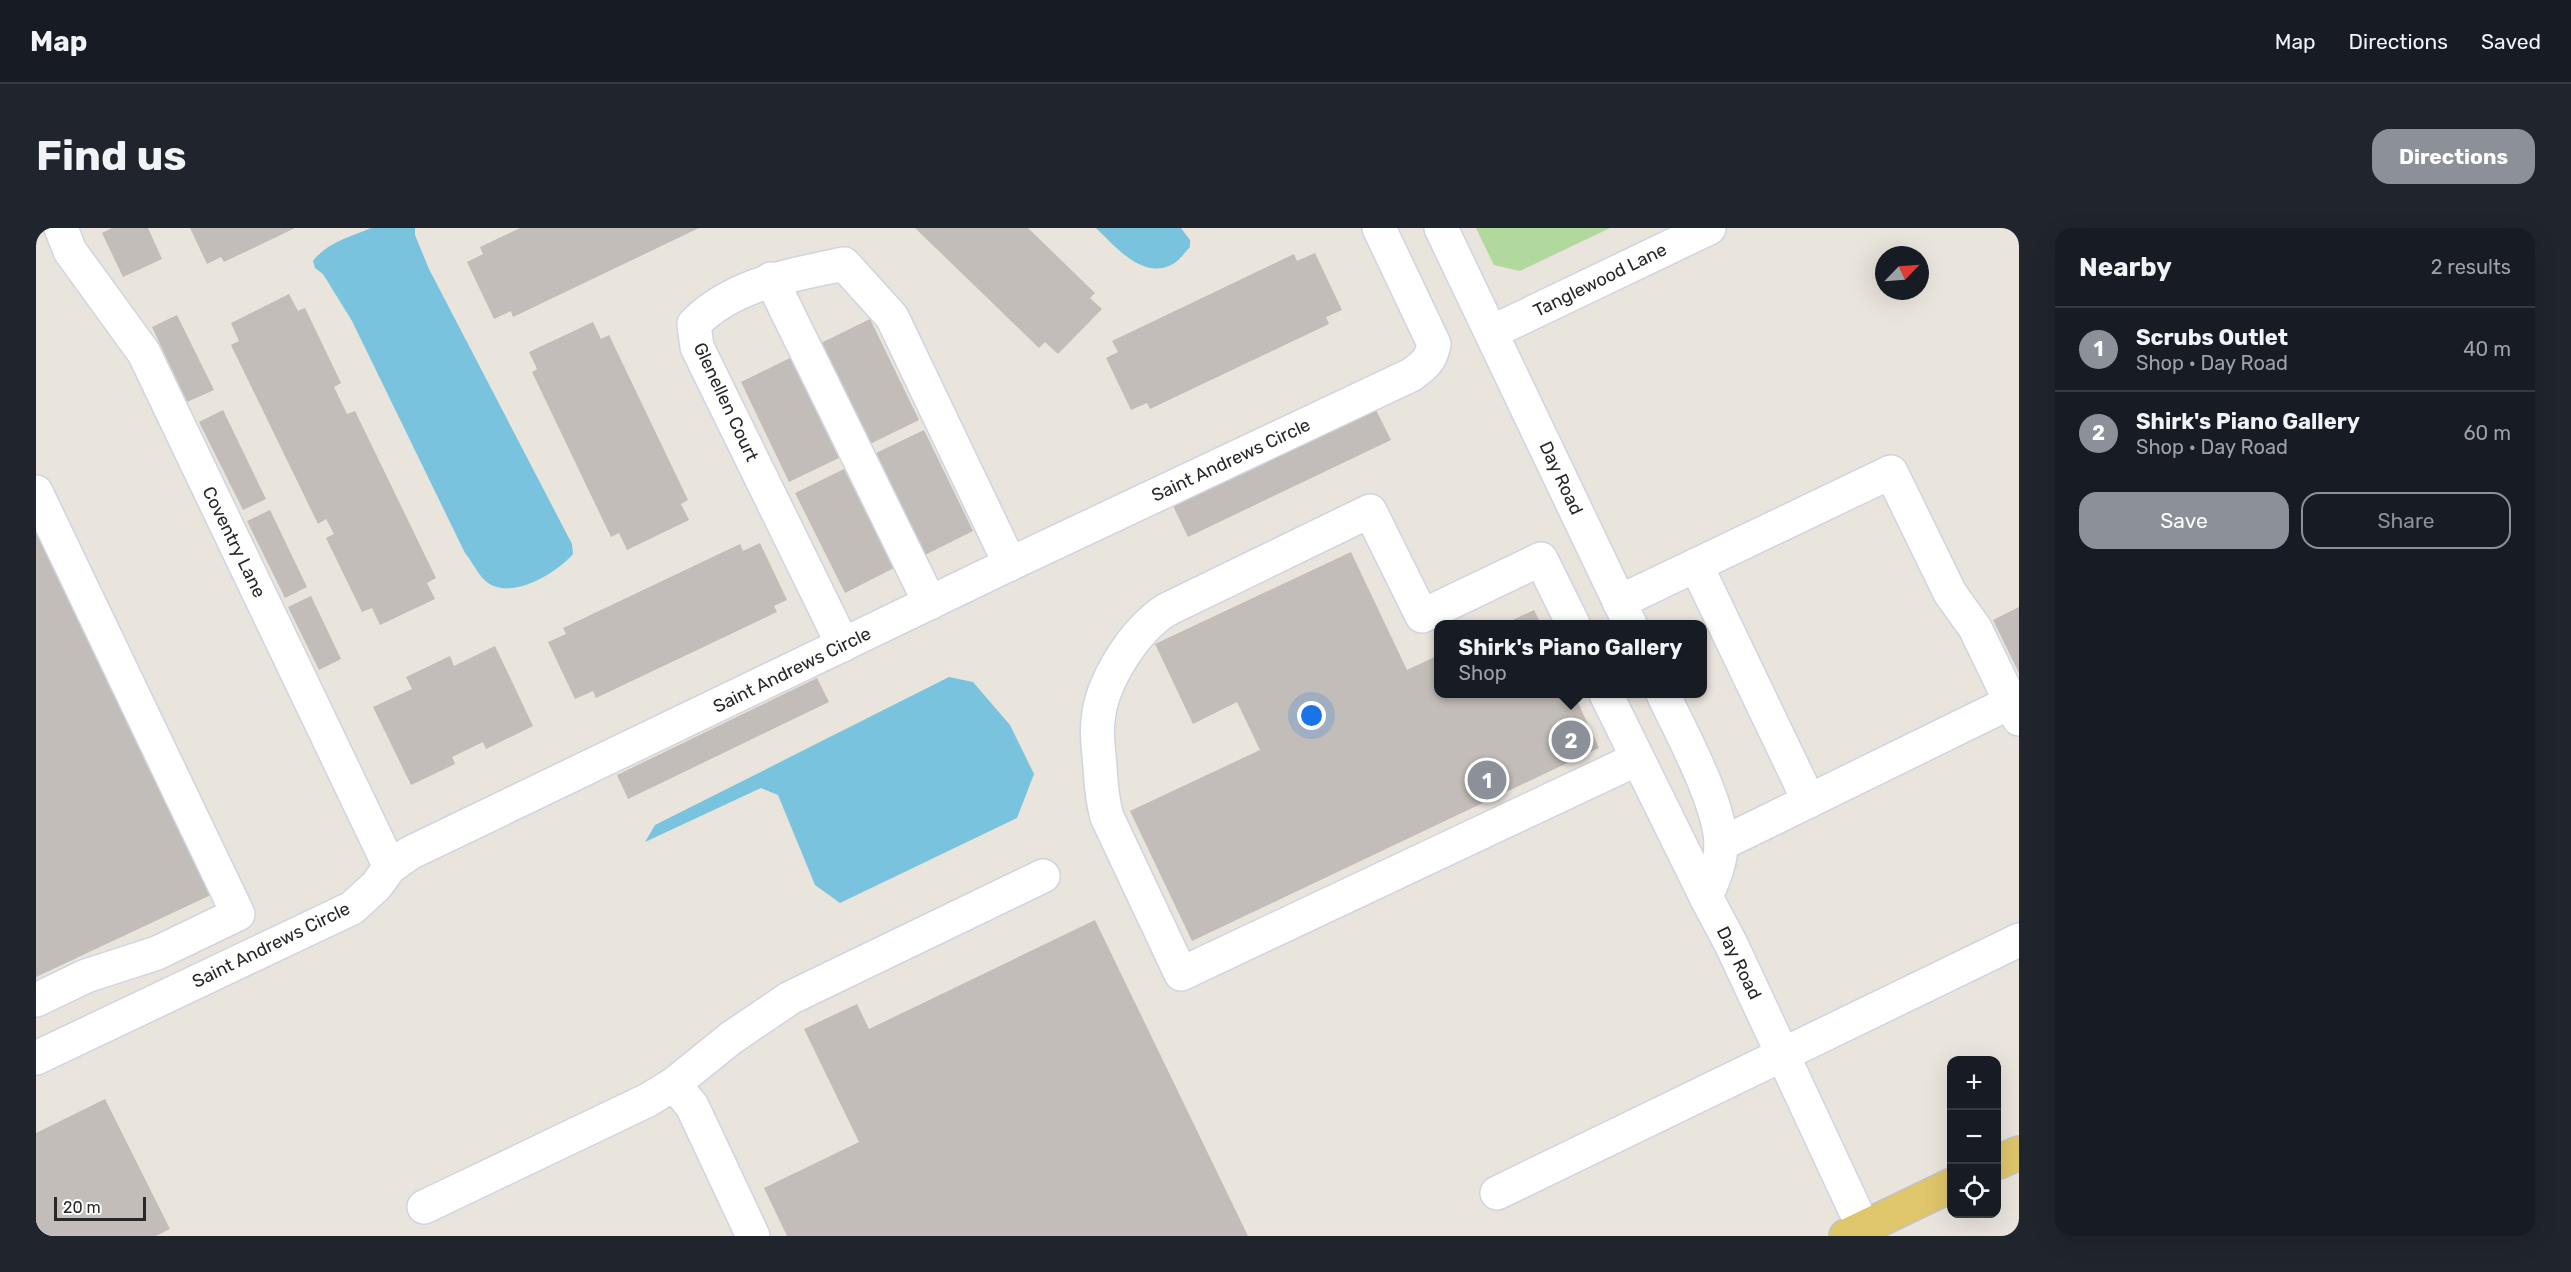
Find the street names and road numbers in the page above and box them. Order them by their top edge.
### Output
street label: Tanglewood Lane [1530,238,1670,322]
street label: Glenellen Court [689,339,763,465]
street label: Saint Andrews Circle [1148,414,1314,506]
street label: Day Road [1534,438,1588,518]
street label: Coventry Lane [198,483,270,601]
street label: Saint Andrews Circle [710,622,874,718]
street label: Saint Andrews Circle [189,897,353,993]
street label: Day Road [1712,923,1766,1003]

